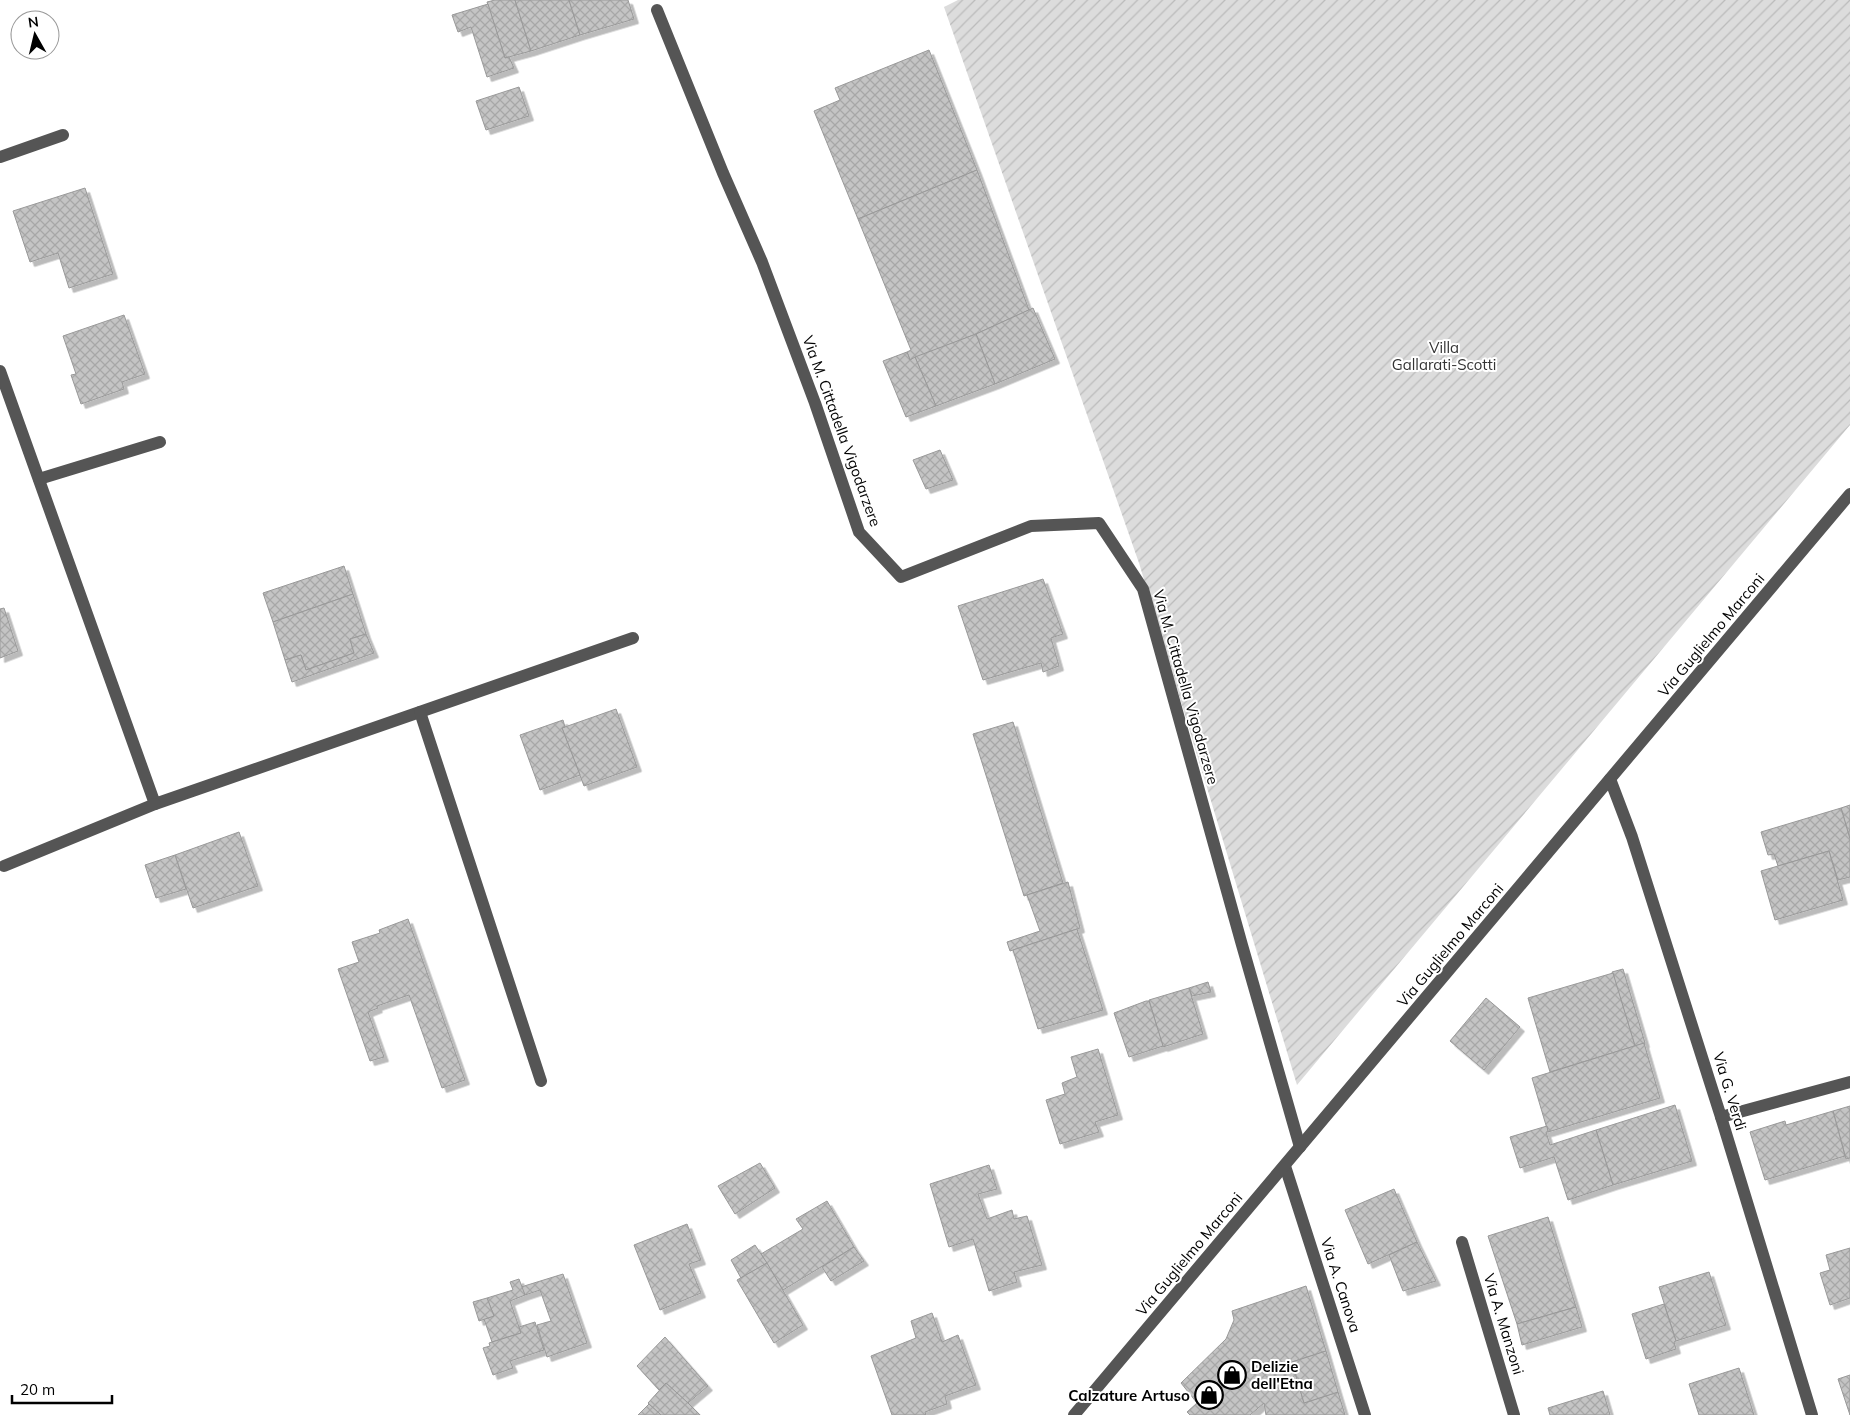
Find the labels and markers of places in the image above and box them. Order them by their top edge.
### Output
place label: Delizie dell'Etna [1251,1357,1313,1393]
shop icon: Delizie dell'Etna [1217,1360,1247,1390]
shop icon: Calzature Artuso [1194,1380,1224,1410]
place label: Calzature Artuso [1068,1386,1190,1405]

